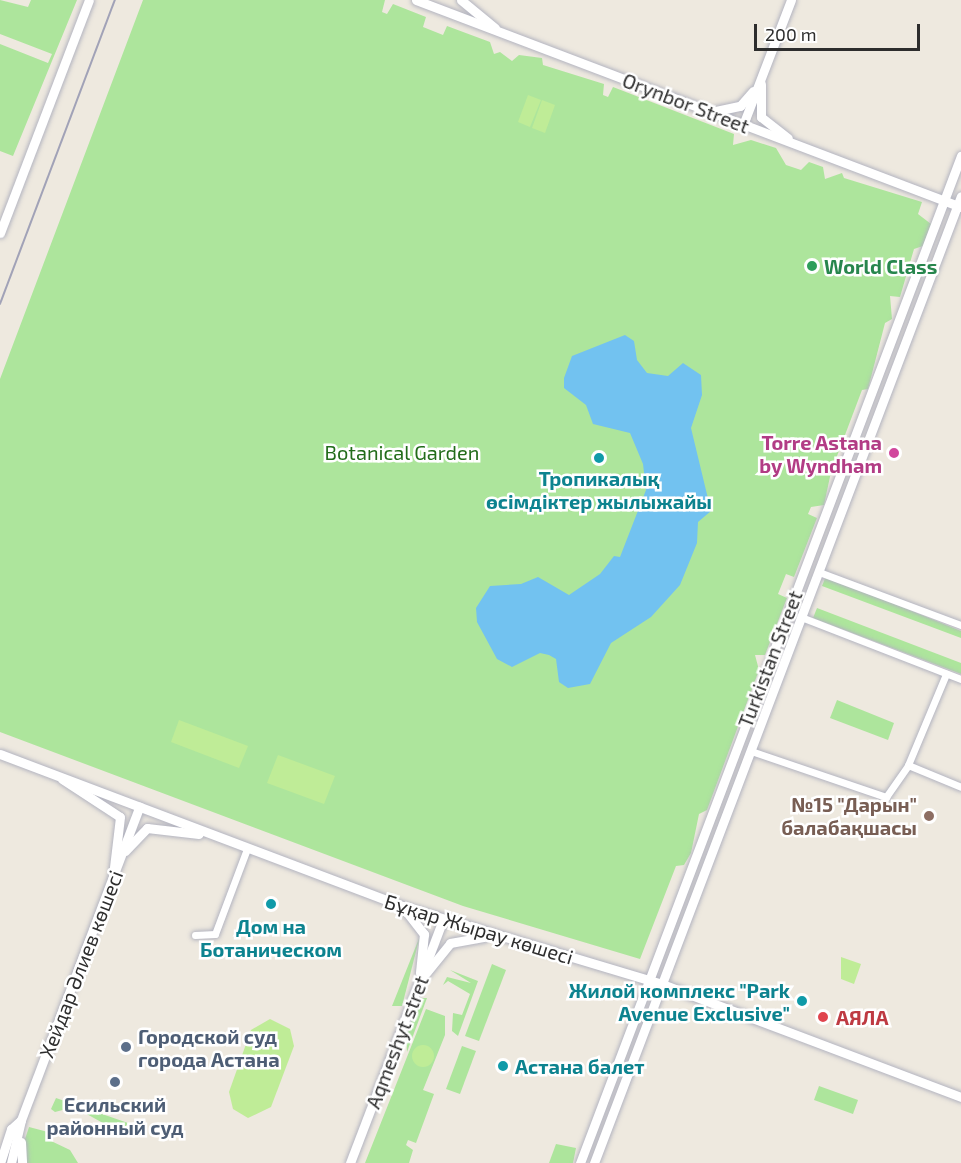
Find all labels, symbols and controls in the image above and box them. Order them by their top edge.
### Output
scale bar [757,12,924,50]
text: 200 m [765,23,817,45]
street label: Orynbor Street [619,68,753,138]
place label: World Class [824,254,937,278]
marker: World Class [805,259,819,273]
place label: Torre Astana by Wyndham [759,430,882,477]
park label: Botanical Garden [324,440,480,464]
marker: Torre Astana by Wyndham [887,446,901,460]
marker: Тропикалық өсімдіктер жылыжайы [592,451,606,465]
place label: Тропикалық өсімдіктер жылыжайы [486,467,712,514]
street label: Turkistan Street [733,587,807,731]
place label: №15 "Дарын" балабақшасы [781,792,917,839]
marker: №15 "Дарын" балабақшасы [922,809,936,823]
street label: Хейдар Әлиев көшесі [34,867,128,1061]
street label: Бұқар Жырау көшесі [382,889,576,969]
marker: Дом на Ботаническом [264,897,278,911]
place label: Дом на Ботаническом [200,914,342,961]
street label: Aqmeshyt stret [361,972,433,1112]
place label: Жилой комплекс "Park Avenue Exclusive" [568,978,790,1025]
marker: Жилой комплекс "Park Avenue Exclusive" [795,994,809,1008]
place label: АЯЛА [836,1005,889,1029]
marker: АЯЛА [814,1008,832,1026]
place label: Городской суд города Астана [138,1024,280,1071]
marker: Городской суд города Астана [119,1040,133,1054]
place label: Астана балет [515,1054,644,1078]
marker: Астана балет [496,1059,510,1073]
marker: Есильский районный суд [108,1075,122,1089]
place label: Есильский районный суд [46,1092,184,1139]

